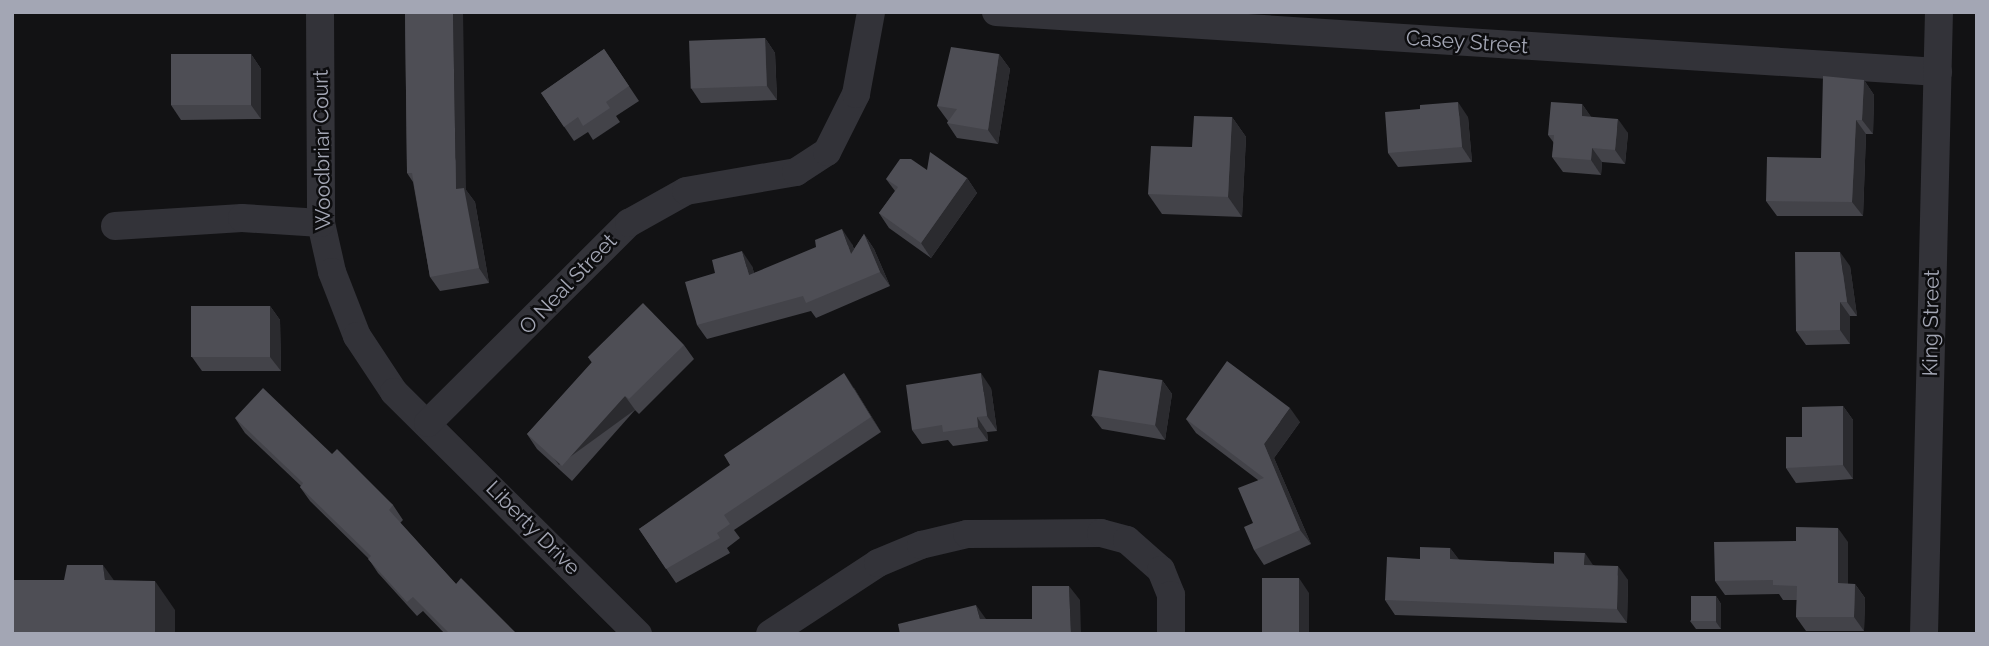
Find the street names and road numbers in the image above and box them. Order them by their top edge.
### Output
street label: Casey Street [1405,25,1529,59]
street label: Woodbriar Court [308,69,336,231]
street label: O Neal Street [514,228,622,340]
street label: King Street [1917,269,1945,377]
street label: Liberty Drive [480,475,586,581]

